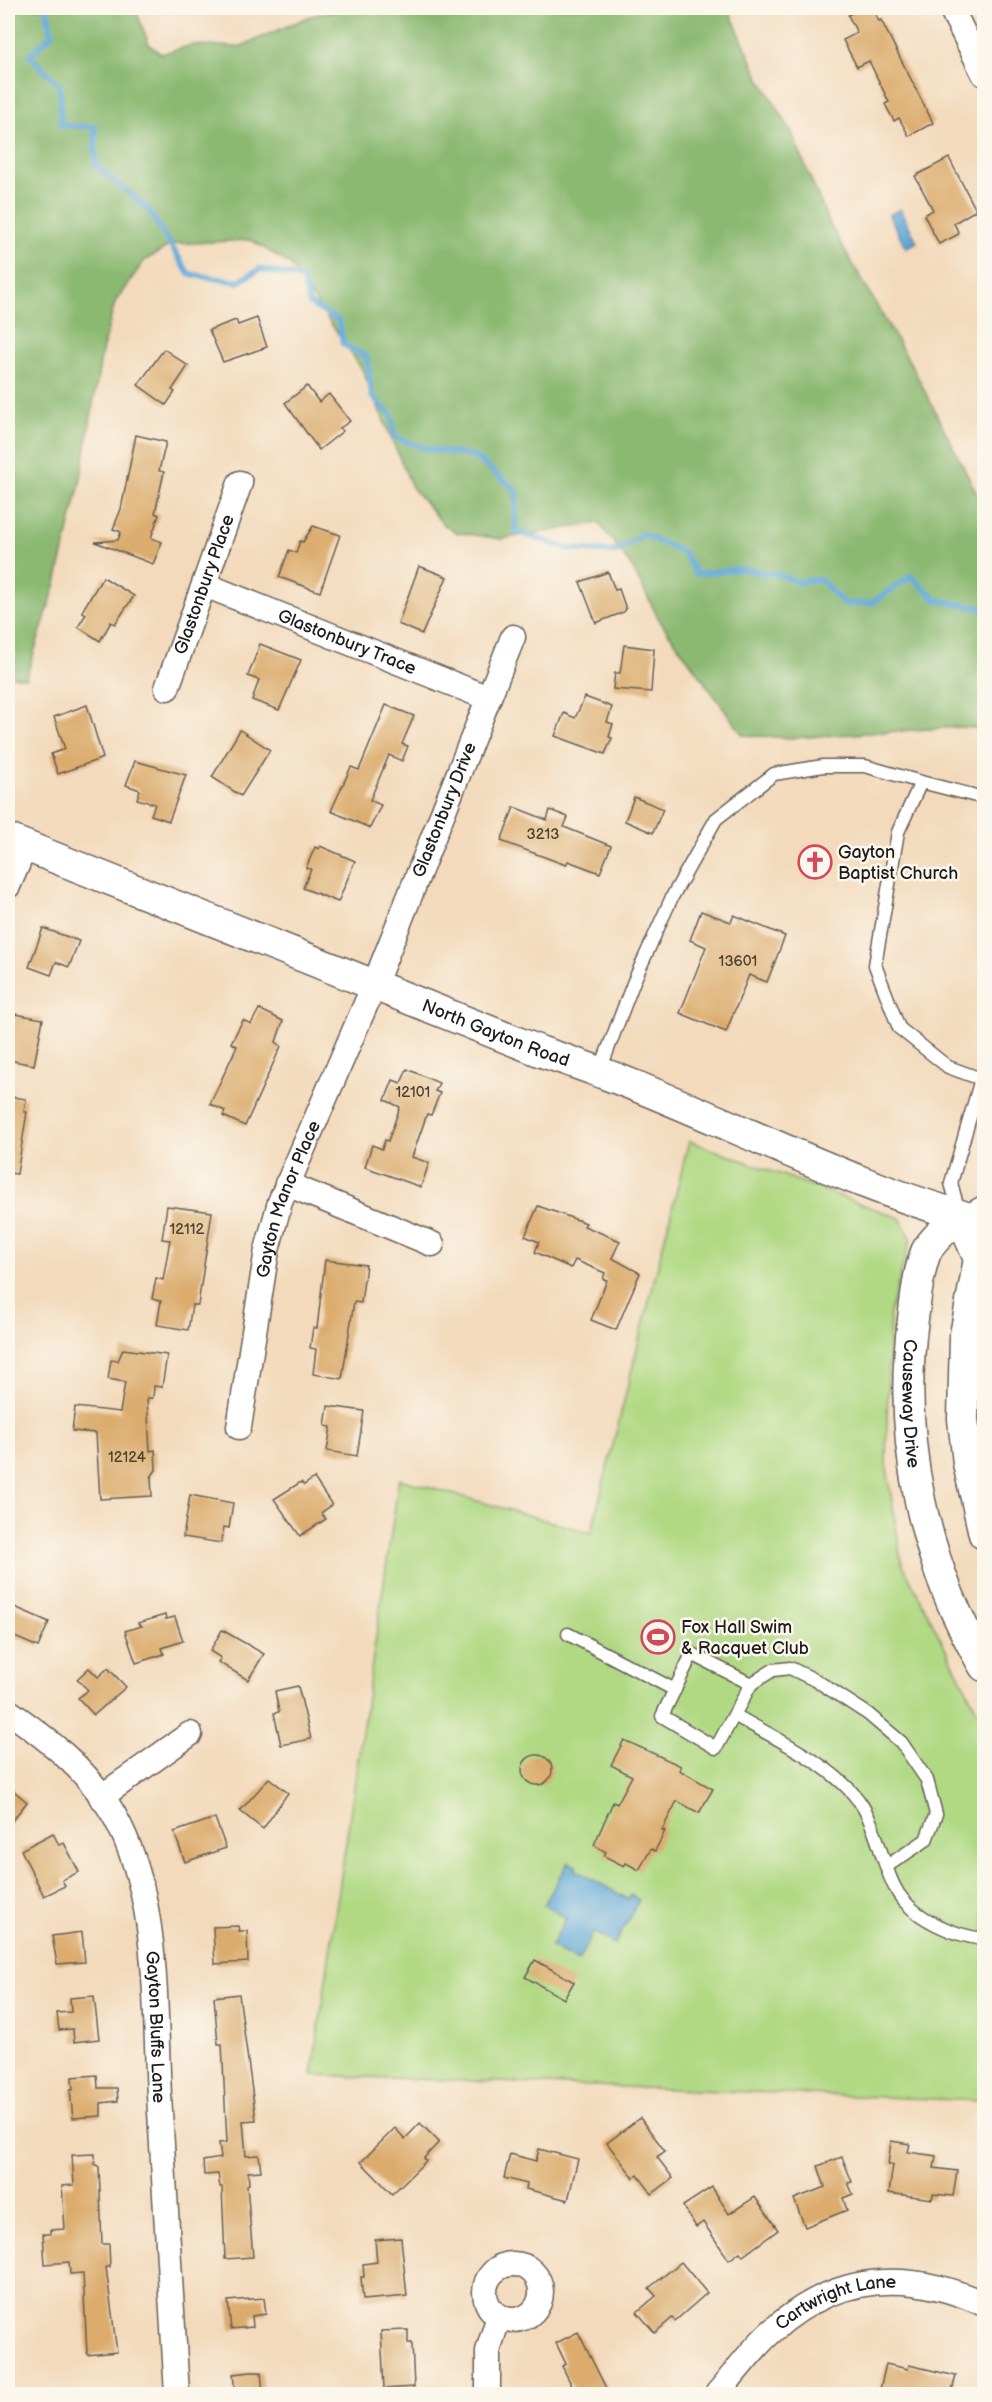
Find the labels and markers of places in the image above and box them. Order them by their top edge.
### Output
place label: Gayton Baptist Church [838,842,958,884]
church icon: Gayton Baptist Church [797,844,833,880]
place label: Fox Hall Swim & Racquet Club [681,1617,809,1659]
sports icon: Fox Hall Swim & Racquet Club [640,1619,676,1655]

